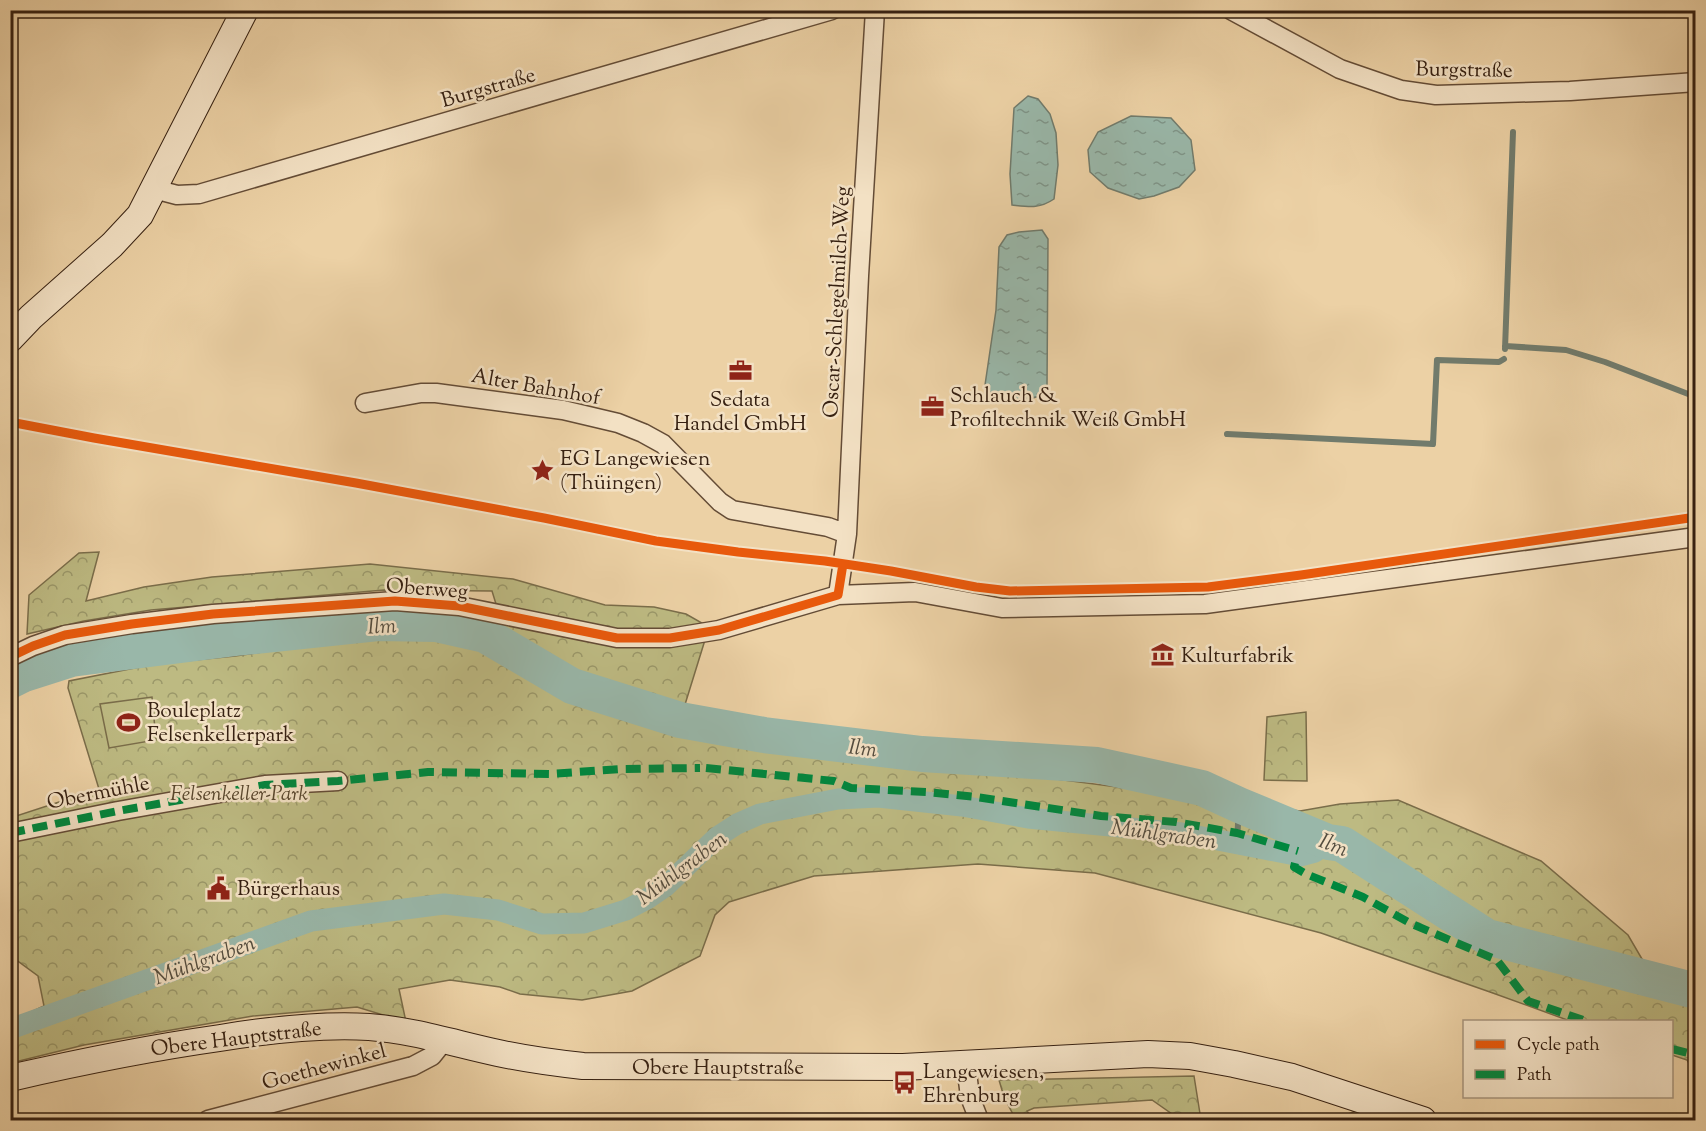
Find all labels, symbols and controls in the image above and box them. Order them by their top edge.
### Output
street label: Burgstraße [1415,55,1513,87]
street label: Burgstraße [438,61,539,117]
street label: Oscar-Schlegelmilch-Weg [817,186,859,419]
office icon: Sedata Handel GmbH [727,358,753,384]
street label: Alter Bahnhof [469,362,604,414]
place label: Schlauch & Profiltechnik Weiß GmbH [950,382,1186,436]
place label: Sedata Handel GmbH [674,386,807,440]
office icon: Schlauch & Profiltechnik Weiß GmbH [919,394,945,420]
place label: EG Langewiesen (Thüingen) [560,445,710,499]
place icon: EG Langewiesen (Thüingen) [529,457,555,483]
street label: Oberweg [385,572,469,608]
water label: Ilm [367,611,397,644]
museum icon: Kulturfabrik [1150,642,1176,668]
place label: Kulturfabrik [1181,642,1294,672]
place label: Bouleplatz Felsenkellerpark [147,697,295,751]
sports icon: Bouleplatz Felsenkellerpark [116,709,142,735]
water label: Ilm [846,732,879,768]
street label: Obermühle [44,769,152,819]
park label: Felsenkeller-Park [170,780,308,810]
water label: Mühlgraben [1109,813,1219,859]
water label: Mühlgraben [631,824,735,914]
water label: Ilm [1313,827,1353,867]
public building icon: Bürgerhaus [206,875,232,901]
place label: Bürgerhaus [237,875,340,905]
water label: Mühlgraben [150,928,261,995]
street label: Obere Hauptstraße [149,1015,323,1065]
legend [1463,1020,1673,1098]
text: Cycle path [1517,1033,1600,1059]
street label: Goethewinkel [259,1037,390,1099]
street label: Obere Hauptstraße [632,1054,804,1084]
place label: Langewiesen, Ehrenburg [923,1058,1044,1112]
text: Path [1517,1063,1552,1089]
bus stop icon: Langewiesen, Ehrenburg [892,1070,918,1096]

